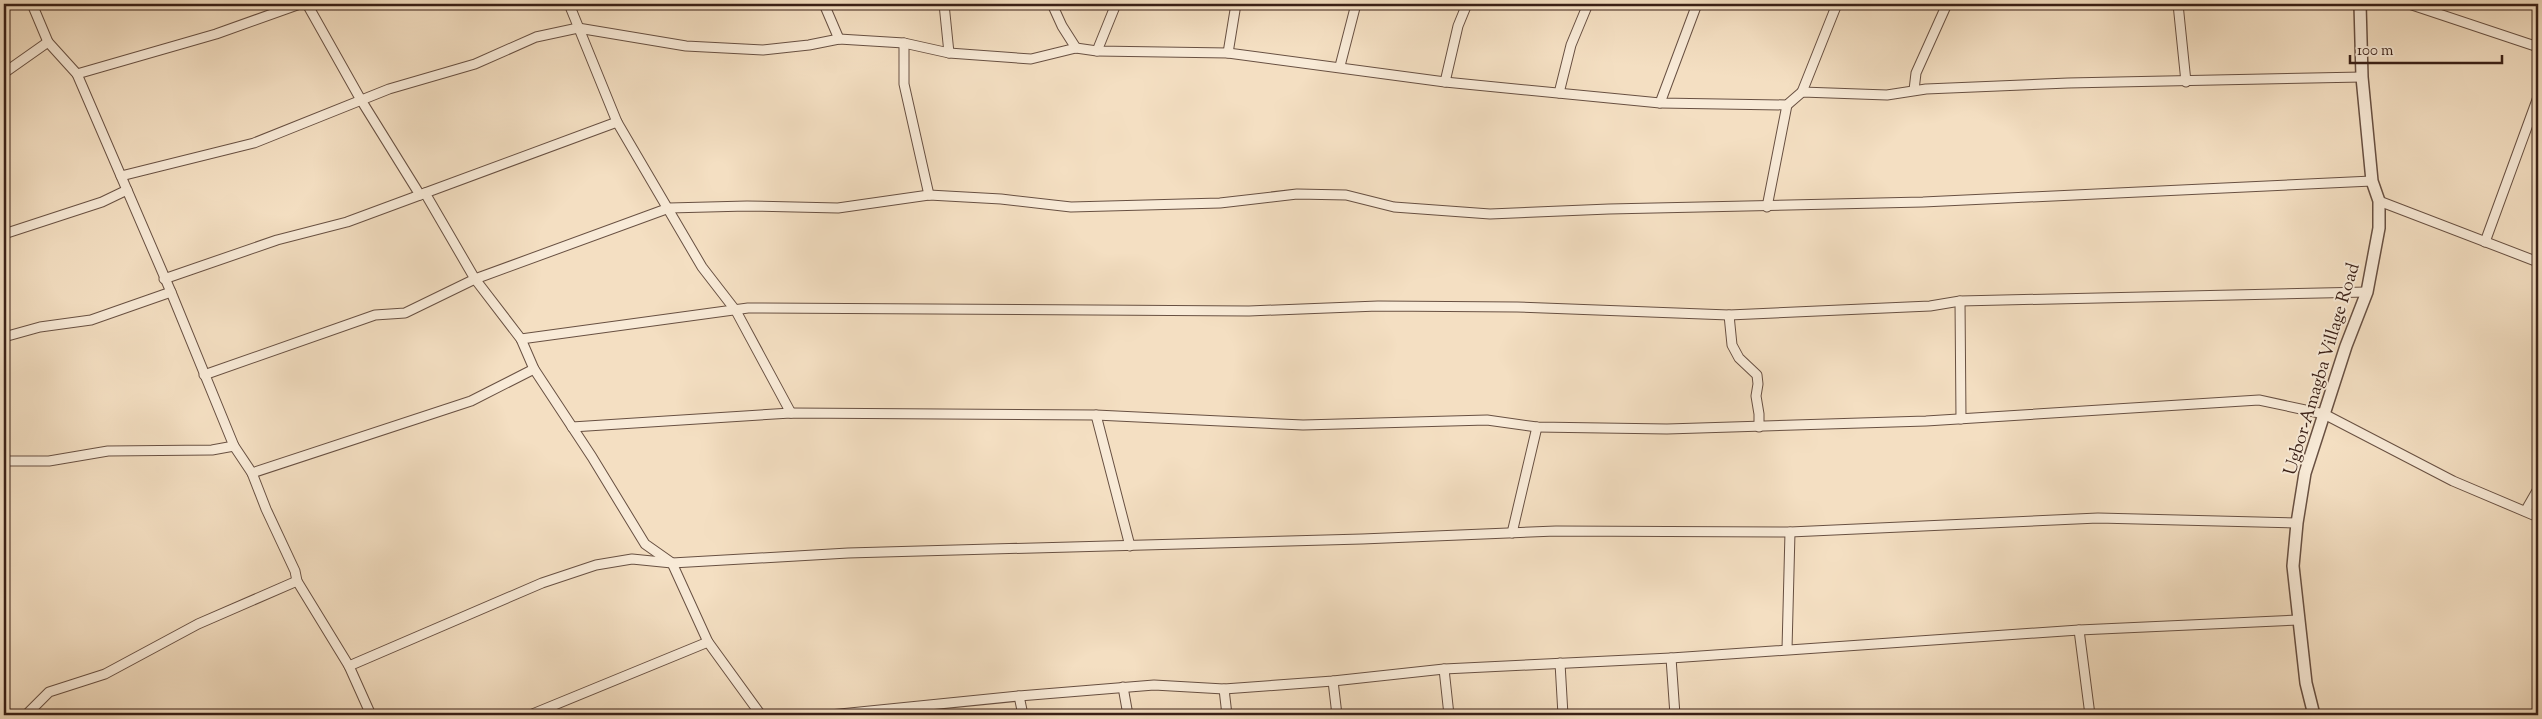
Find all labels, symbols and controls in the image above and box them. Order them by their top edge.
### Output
scale bar [2350,32,2502,64]
text: 100 m [2357,41,2394,62]
street label: Ugbor-Amagba Village Road [2278,260,2368,479]

